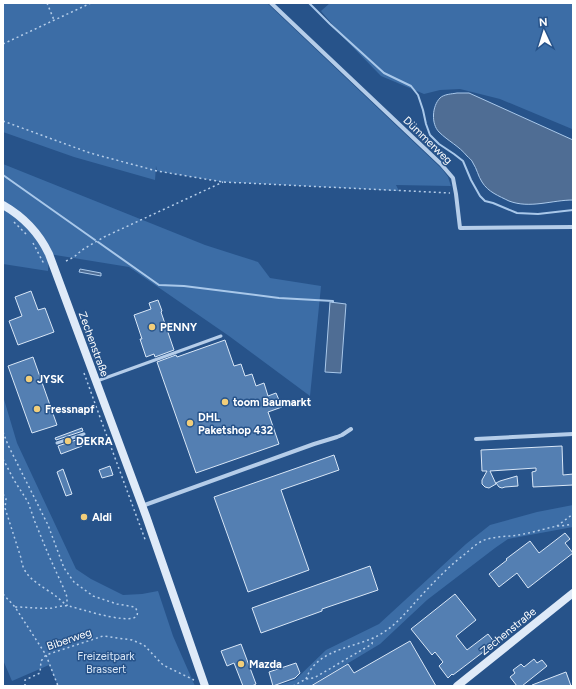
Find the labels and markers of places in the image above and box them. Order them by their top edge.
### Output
place label: PENNY [160,321,198,334]
marker: PENNY [147,322,157,332]
place label: JYSK [37,373,65,386]
marker: JYSK [24,374,34,384]
place label: toom Baumarkt [233,396,312,409]
marker: toom Baumarkt [220,397,230,407]
place label: Fressnapf [45,403,95,416]
marker: Fressnapf [32,404,42,414]
place label: DHL Paketshop 432 [198,411,273,437]
marker: DHL Paketshop 432 [185,418,195,428]
place label: DEKRA [76,435,113,448]
marker: DEKRA [63,436,73,446]
place label: Aldi [92,511,112,524]
marker: Aldi [79,512,89,522]
place label: Mazda [249,658,282,671]
marker: Mazda [236,659,246,669]

